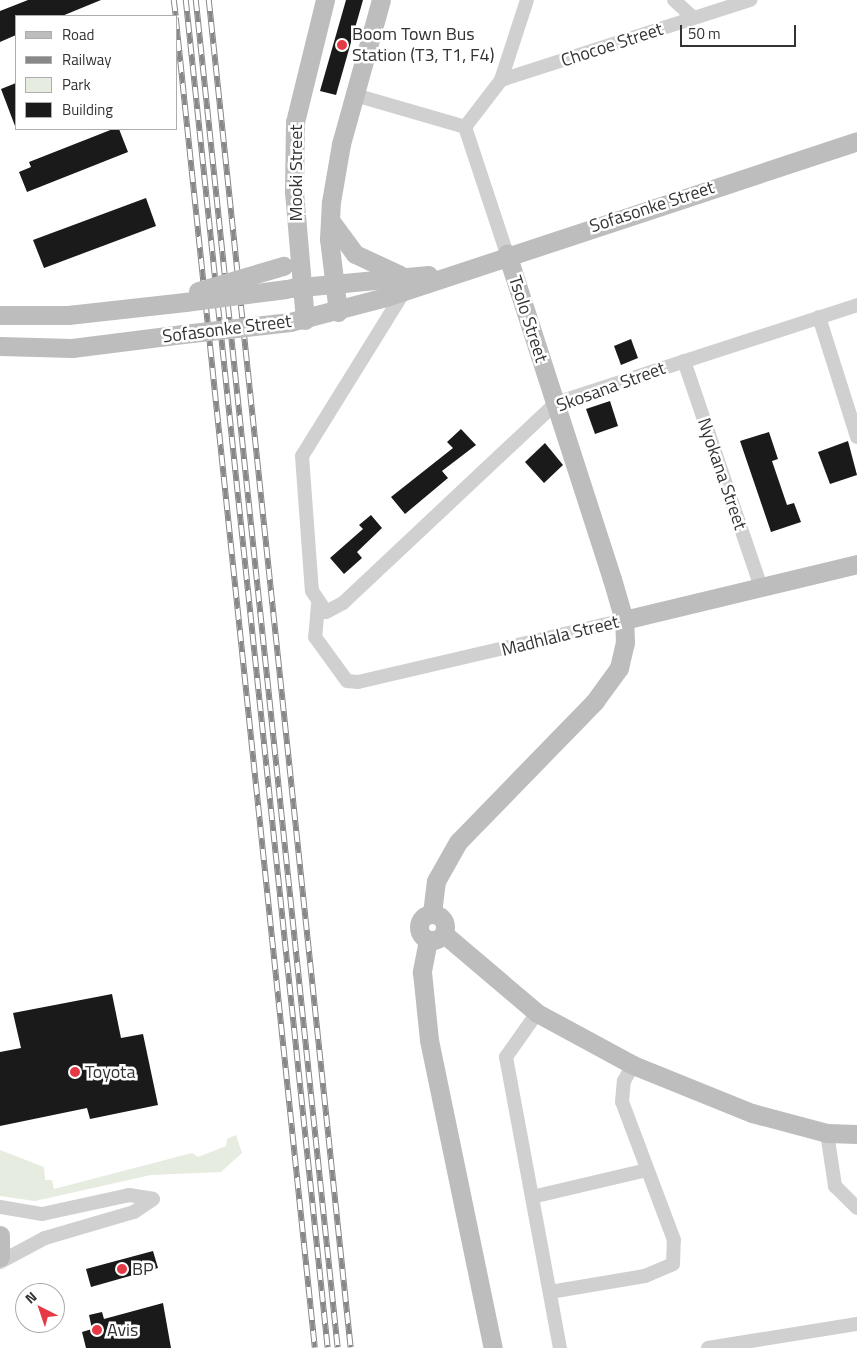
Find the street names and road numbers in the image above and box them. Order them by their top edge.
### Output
street label: Chocoe Street [558,18,666,72]
street label: Mooki Street [285,125,307,221]
street label: Sofasonke Street [587,177,717,237]
street label: Tsolo Street [504,273,552,365]
street label: Sofasonke Street [161,310,293,348]
street label: Skosana Street [554,357,668,417]
street label: Nyokana Street [693,415,751,533]
street label: Madhlala Street [499,611,621,661]

